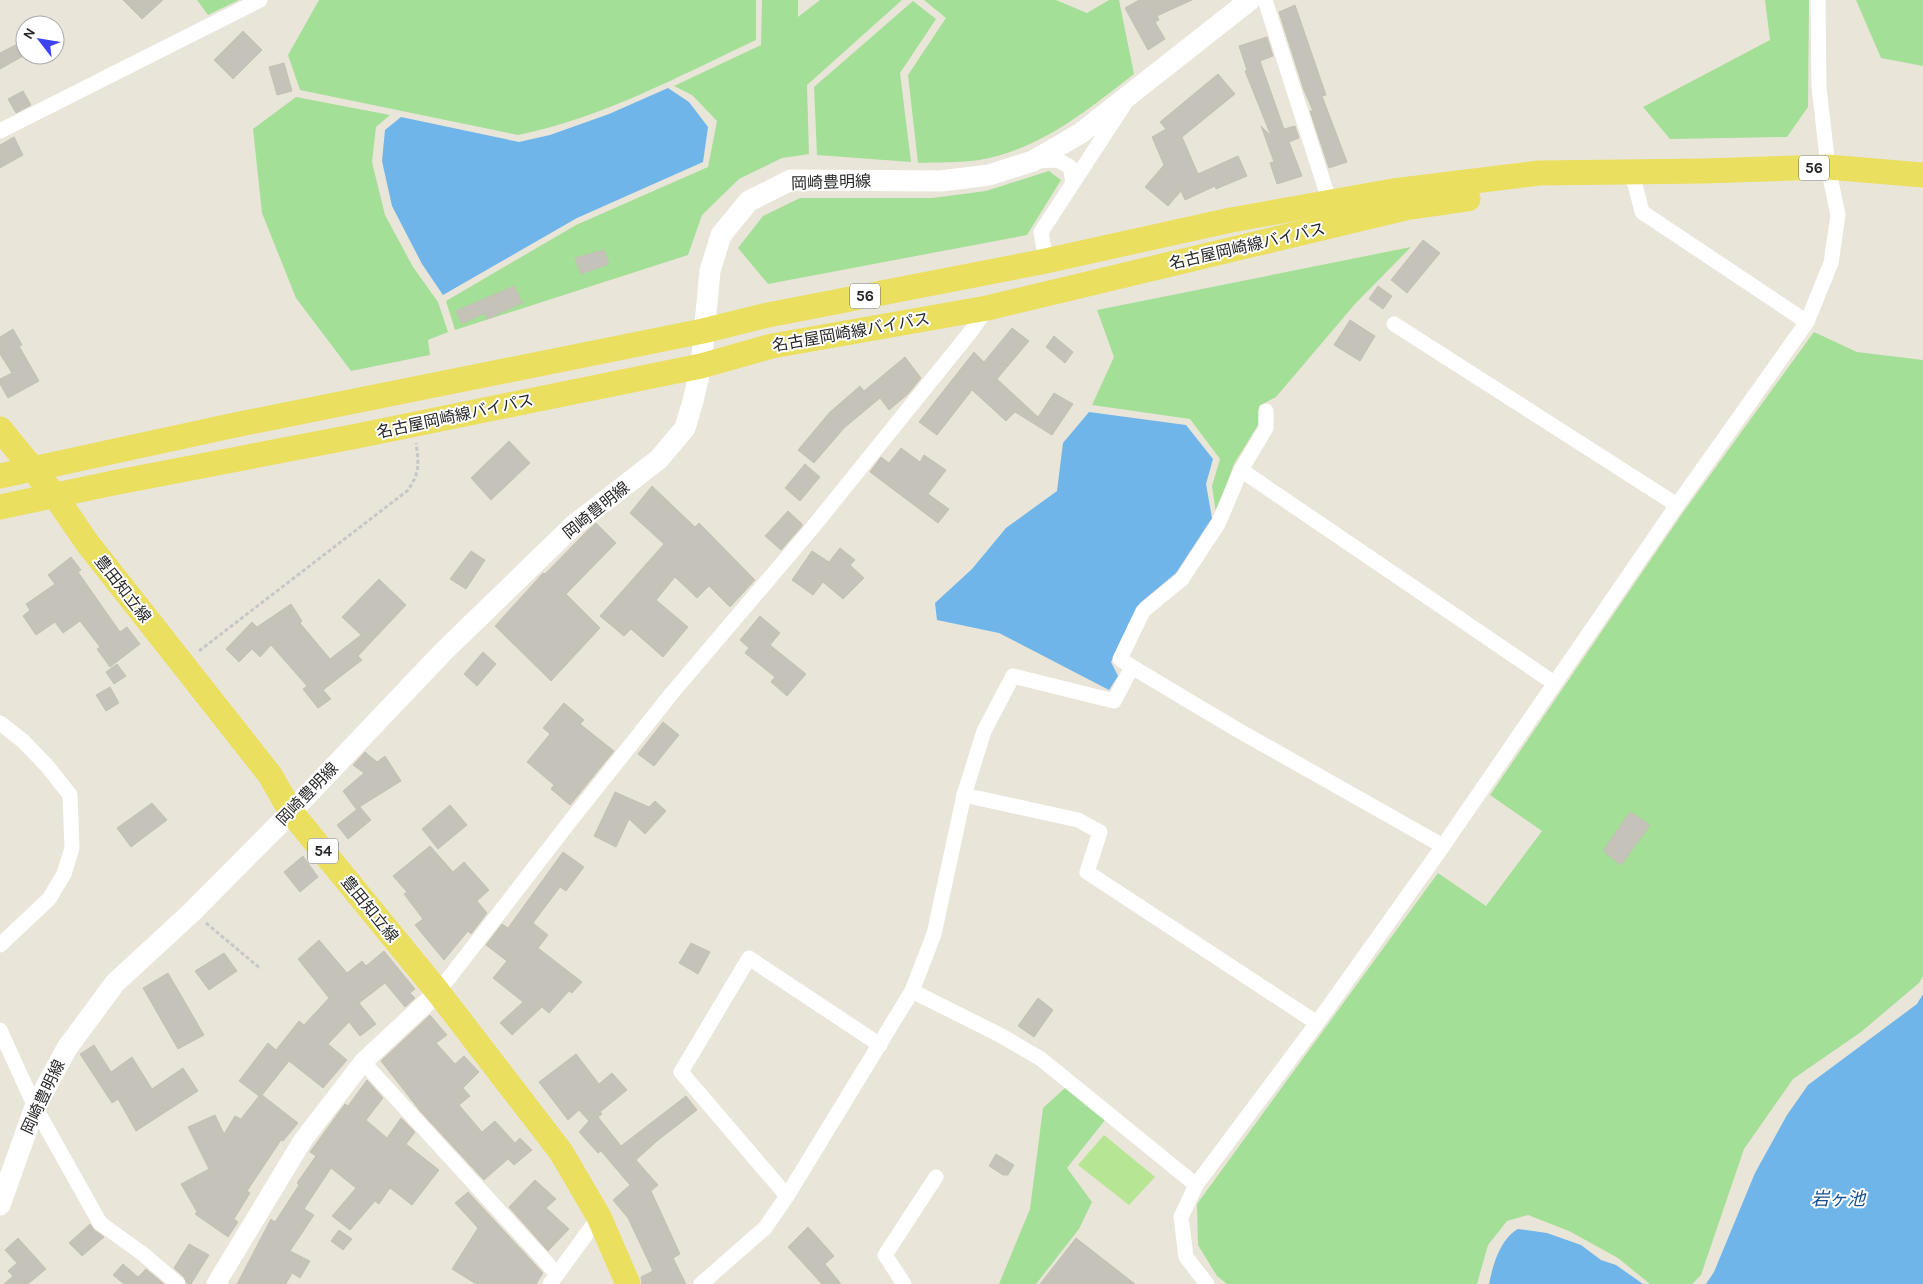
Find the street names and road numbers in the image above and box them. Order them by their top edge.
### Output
road number: 56 [1799,156,1829,180]
street label: 岡崎豊明線 [791,171,871,193]
street label: 名古屋岡崎線バイパス [1167,219,1327,273]
road number: 56 [850,284,880,308]
street label: 名古屋岡崎線バイパス [771,309,931,355]
street label: 名古屋岡崎線バイパス [375,390,535,442]
street label: 岡崎豊明線 [559,477,633,543]
street label: 豊田知立線 [91,552,155,626]
street label: 岡崎豊明線 [272,759,342,829]
road number: 54 [308,838,338,864]
street label: 豊田知立線 [337,872,403,946]
street label: 岡崎豊明線 [17,1057,69,1137]

